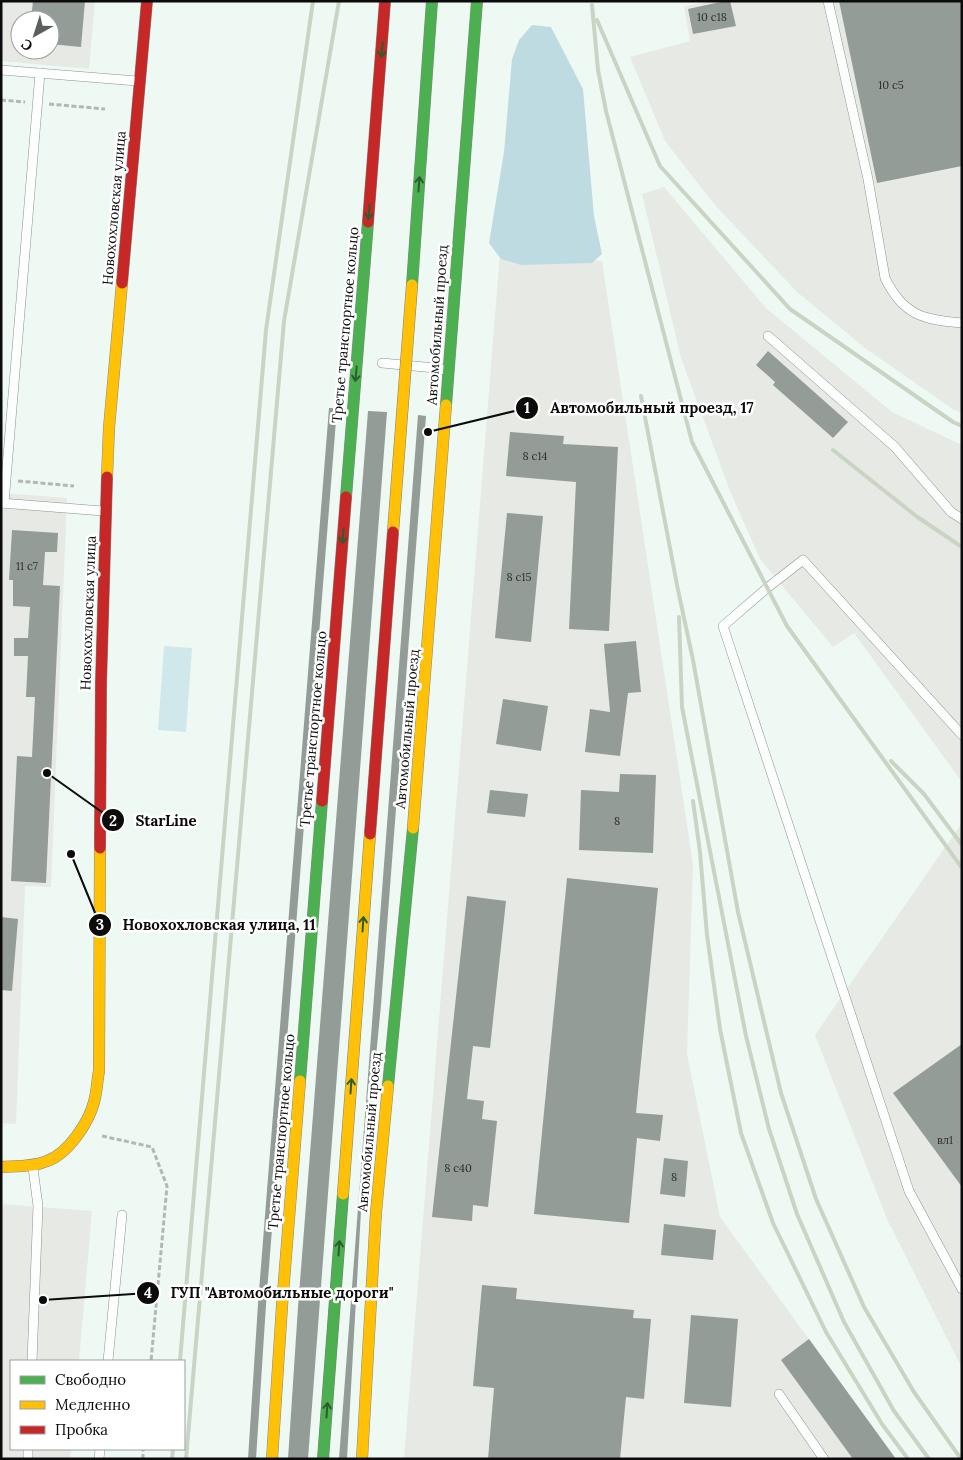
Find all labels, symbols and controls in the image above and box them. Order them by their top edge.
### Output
north arrow [10,10,60,60]
house number: 10 с18 [697,10,727,24]
text: С [17,35,36,55]
one-way arrow [377,42,386,58]
house number: 10 с5 [878,78,904,92]
street label: Новохохловская улица [98,130,130,286]
one-way arrow [415,177,424,193]
one-way arrow [364,204,373,220]
street label: Третье транспортное кольцо [327,226,363,424]
street label: Автомобильный проезд [422,244,452,407]
one-way arrow [351,366,361,382]
callout: Автомобильный проезд, 17 [515,393,763,423]
text: 1 [524,398,530,417]
text: Автомобильный проезд, 17 [550,398,754,417]
house number: 8 с14 [523,449,547,463]
one-way arrow [338,528,348,544]
street label: Новохохловская улица [76,535,100,691]
house number: 11 с7 [16,559,38,573]
house number: 8 с15 [507,570,531,584]
street label: Третье транспортное кольцо [295,630,331,828]
street label: Автомобильный проезд [391,648,423,811]
callout: StarLine [100,805,206,835]
text: 2 [109,811,117,830]
text: StarLine [135,811,197,830]
house number: 8 [614,814,620,828]
callout: Новохохловская улица, 11 [88,910,326,940]
text: 3 [96,915,104,934]
text: Новохохловская улица, 11 [122,915,316,934]
one-way arrow [359,916,368,932]
street label: Третье транспортное кольцо [263,1033,299,1231]
street label: Автомобильный проезд [353,1051,385,1214]
one-way arrow [346,1078,356,1094]
house number: вл1 [937,1133,953,1147]
house number: 8 с40 [444,1161,472,1175]
house number: 8 [671,1170,677,1184]
one-way arrow [334,1240,343,1256]
callout: ГУП "Автомобильные дороги" [136,1278,404,1308]
text: 4 [144,1283,152,1302]
text: ГУП "Автомобильные дороги" [170,1283,394,1302]
legend [10,1360,185,1450]
text: Свободно [55,1370,126,1389]
text: Медленно [55,1395,130,1414]
one-way arrow [322,1402,331,1418]
text: Пробка [55,1420,108,1439]

